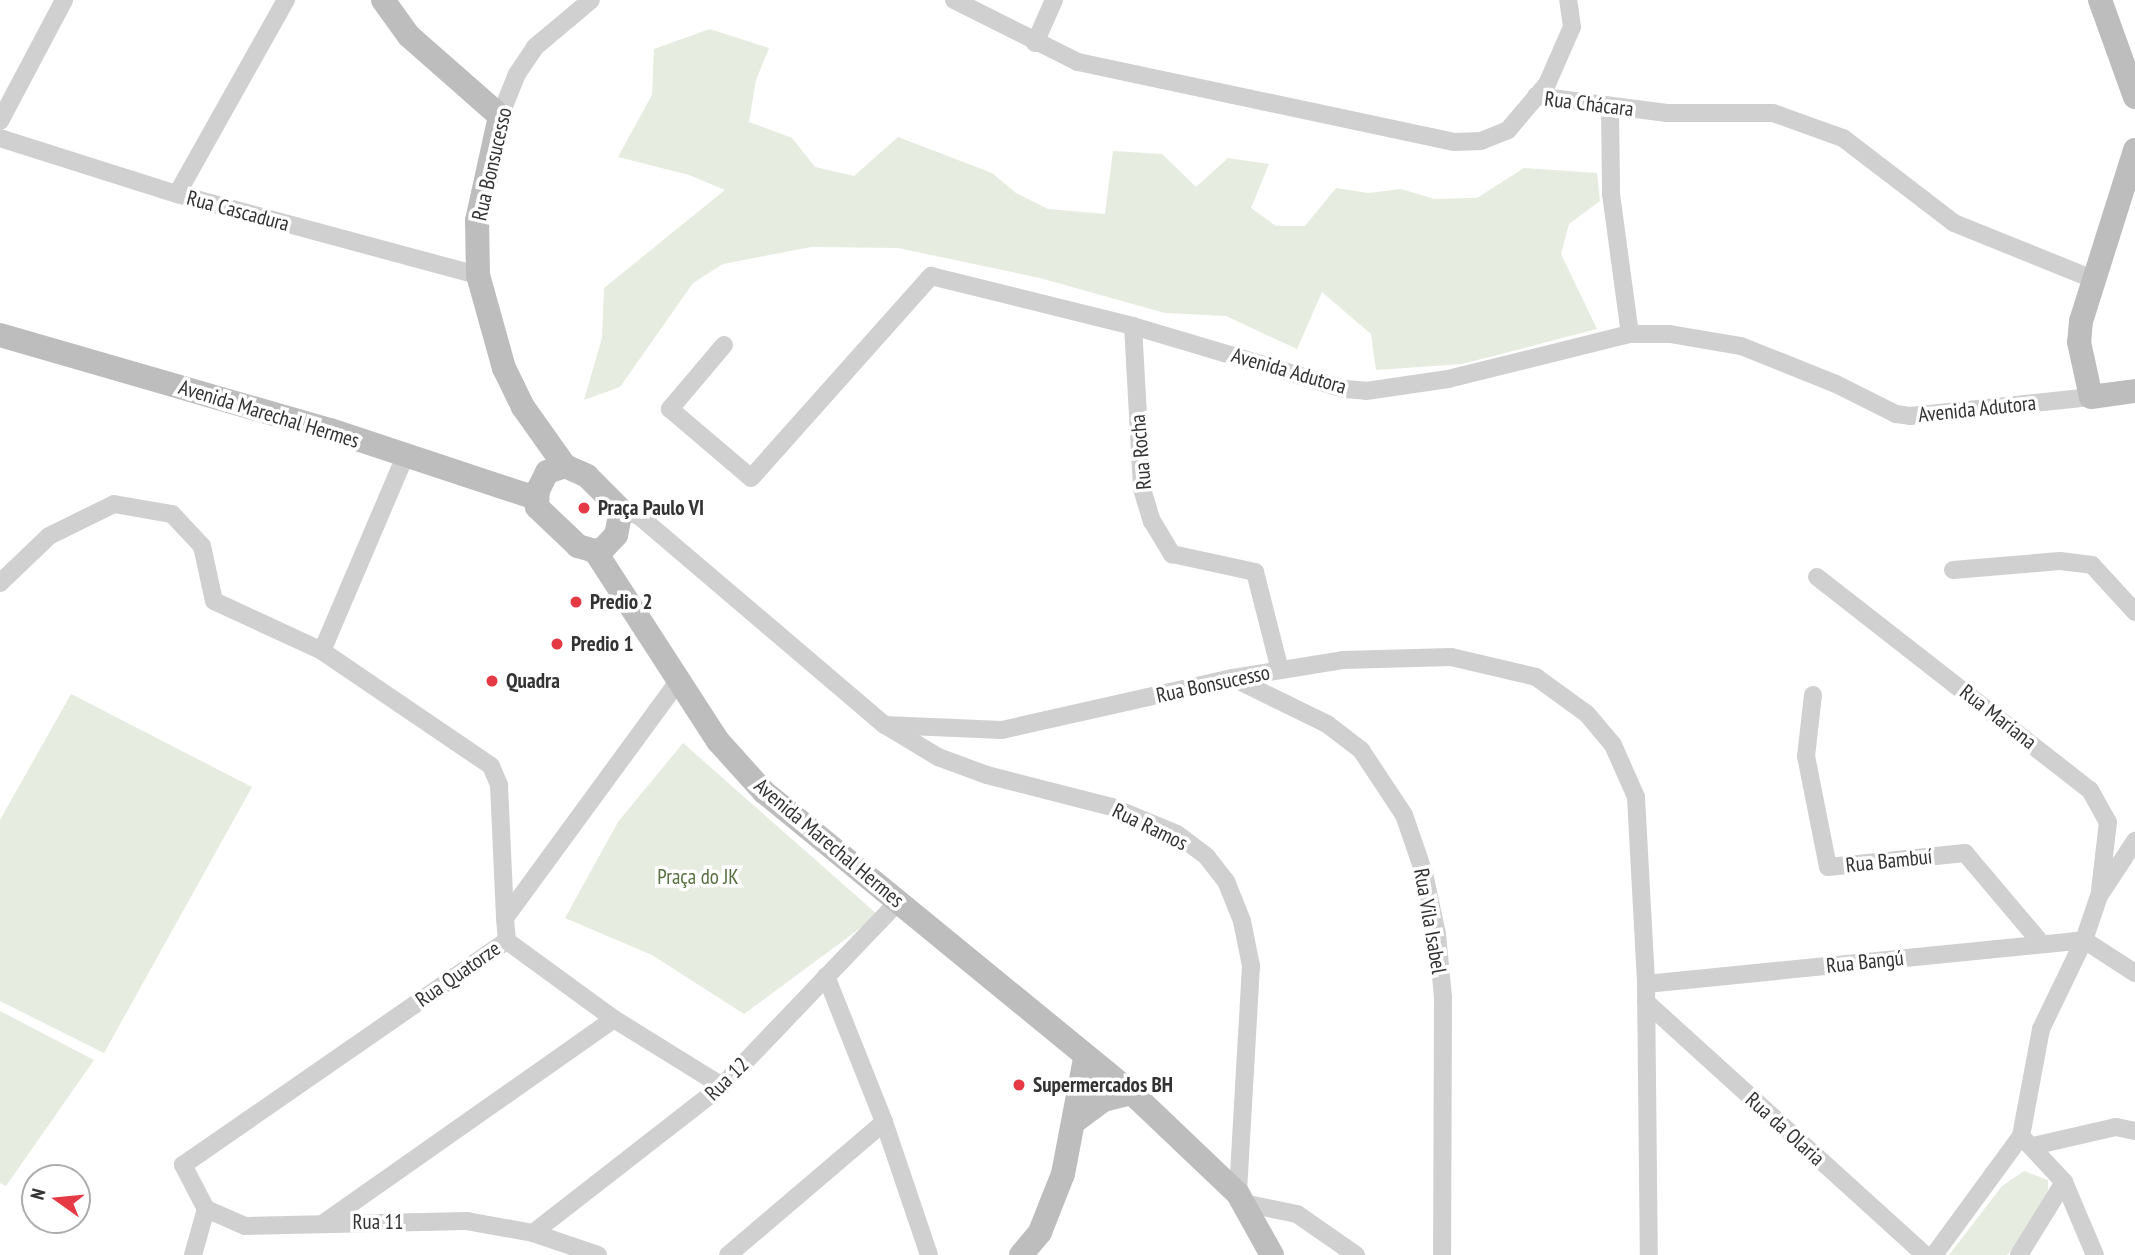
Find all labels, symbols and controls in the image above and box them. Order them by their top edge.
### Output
street label: Rua Chácara [1543,86,1635,122]
street label: Rua Bonsucesso [467,105,517,223]
street label: Rua Cascadura [184,185,292,237]
street label: Avenida Adutora [1228,343,1350,399]
street label: Avenida Marechal Hermes [176,375,362,453]
street label: Avenida Adutora [1917,390,2037,428]
street label: Rua Rocha [1125,413,1157,491]
place label: Praça Paulo VI [598,495,705,521]
marker: Praça Paulo VI [576,500,592,516]
place label: Predio 2 [590,589,652,615]
marker: Predio 2 [568,594,584,610]
place label: Predio 1 [571,631,633,657]
marker: Predio 1 [549,636,565,652]
street label: Rua Bonsucesso [1154,660,1272,708]
place label: Quadra [506,668,560,694]
marker: Quadra [484,673,500,689]
street label: Rua Mariana [1955,679,2041,755]
street label: Avenida Marechal Hermes [749,773,909,913]
street label: Rua Ramos [1108,798,1192,856]
street label: Rua Bambuí [1845,844,1933,878]
park label: Praça do JK [657,864,739,890]
street label: Rua Vila Isabel [1408,866,1452,976]
street label: Rua Quatorze [411,936,505,1012]
street label: Rua Bangú [1825,945,1905,979]
street label: Rua 12 [700,1052,754,1106]
place label: Supermercados BH [1033,1072,1173,1098]
marker: Supermercados BH [1011,1077,1027,1093]
street label: Rua da Olaria [1740,1087,1830,1171]
north arrow [21,1164,91,1234]
text: N [25,1186,51,1202]
street label: Rua 11 [353,1209,403,1235]

